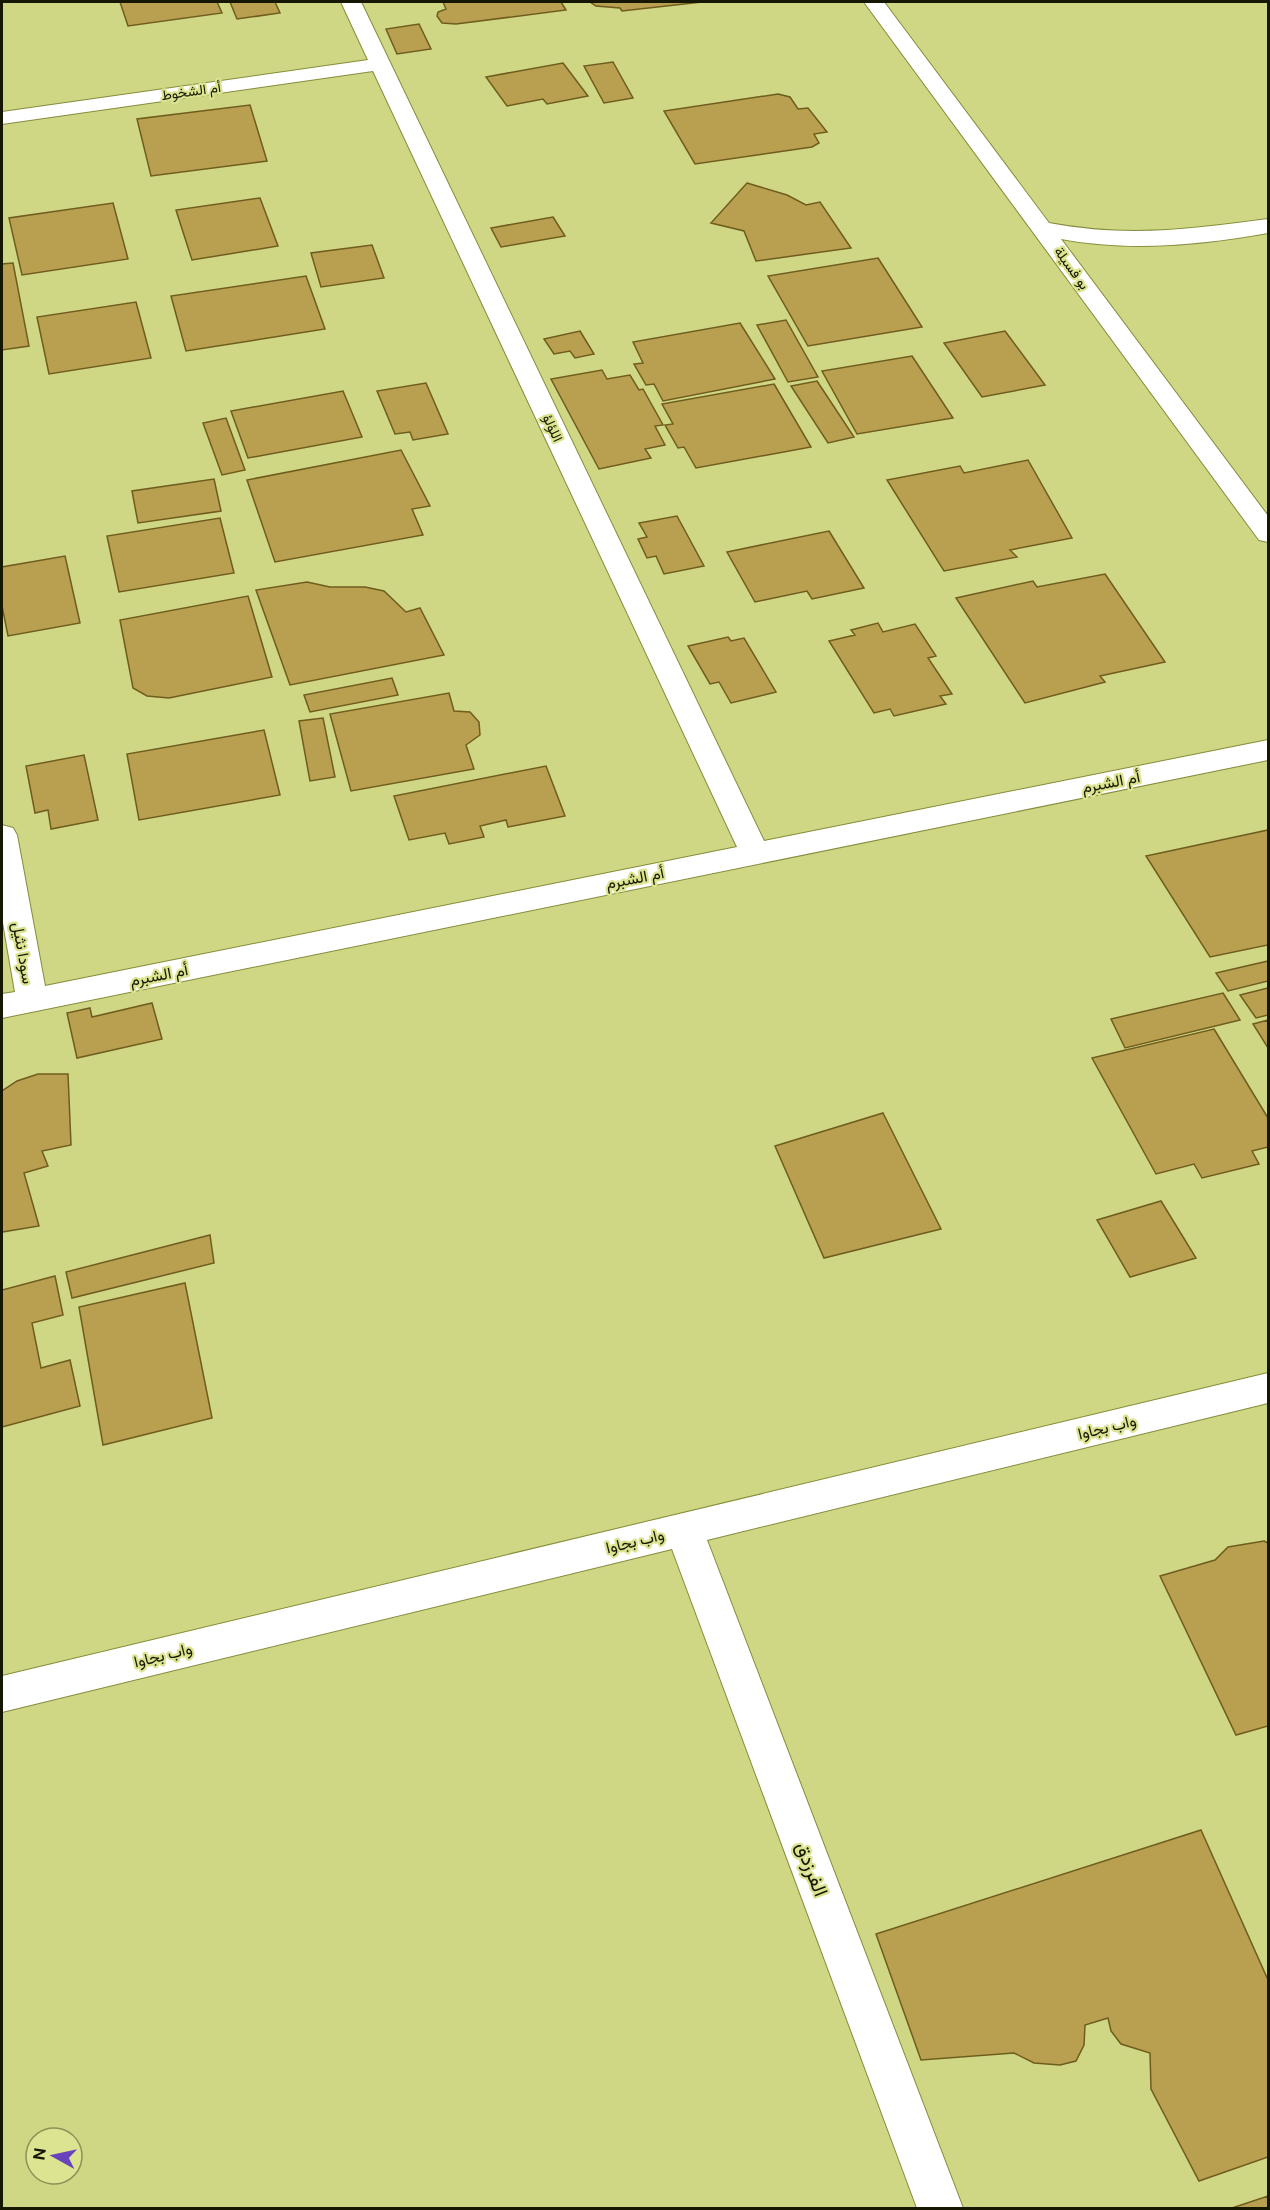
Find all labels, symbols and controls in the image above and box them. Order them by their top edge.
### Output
street label: أم الشخوط [160,79,222,104]
street label: بو فسيلة [1050,244,1093,293]
street label: اللؤلؤ [539,412,566,445]
street label: أم الشبرم [1080,767,1142,798]
street label: أم الشبرم [604,863,666,894]
street label: سودا نثيل [7,921,38,986]
street label: أم الشبرم [128,960,190,991]
street label: واب بجاوا [1076,1411,1138,1444]
street label: واب بجاوا [604,1525,666,1558]
street label: واب بجاوا [132,1639,194,1672]
street label: الفرزدق [790,1838,833,1900]
north arrow [24,2126,84,2186]
text: N [29,2146,50,2162]

